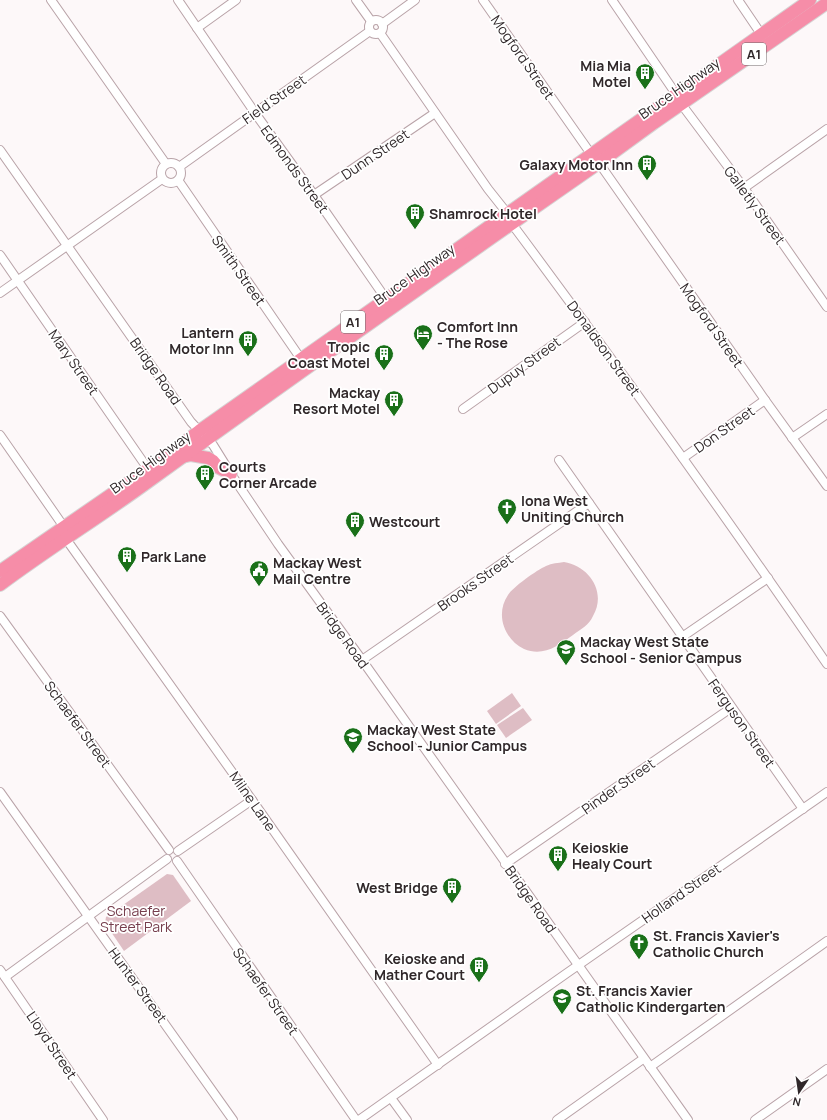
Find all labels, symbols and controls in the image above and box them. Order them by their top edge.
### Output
street label: Mogford Street [487,11,559,103]
road number: A1 [742,43,766,65]
street label: Bruce Highway [635,53,724,123]
place label: Mia Mia Motel [580,56,631,91]
building icon: Mia Mia Motel [634,62,656,90]
street label: Field Street [238,70,310,128]
street label: Edmonds Street [257,121,334,217]
street label: Dunn Street [337,124,413,184]
building icon: Galaxy Motor Inn [636,153,658,181]
place label: Galaxy Motor Inn [520,155,633,174]
street label: Galletly Street [720,162,790,248]
building icon: Shamrock Hotel [404,202,426,230]
place label: Shamrock Hotel [429,204,537,223]
street label: Smith Street [208,231,270,309]
street label: Bruce Highway [370,239,459,309]
street label: Mogford Street [676,279,748,371]
street label: Donaldson Street [563,297,645,400]
road number: A1 [341,311,365,333]
place label: Comfort Inn - The Rose [437,317,518,352]
place label: Lantern Motor Inn [169,323,234,358]
hotel icon: Comfort Inn - The Rose [412,323,434,351]
street label: Mary Street [44,326,104,399]
building icon: Lantern Motor Inn [237,329,259,357]
street label: Dupuy Street [484,332,565,398]
street label: Bridge Road [126,334,186,408]
place label: Tropic Coast Motel [288,337,370,372]
building icon: Tropic Coast Motel [373,343,395,371]
place label: Mackay Resort Motel [293,383,380,418]
building icon: Mackay Resort Motel [383,389,405,417]
street label: Don Street [690,401,758,457]
street label: Bruce Highway [106,426,195,498]
place label: Courts Corner Arcade [219,457,317,492]
building icon: Courts Corner Arcade [194,463,216,491]
place label: Iona West Uniting Church [521,491,624,526]
church icon: Iona West Uniting Church [496,497,518,525]
building icon: Westcourt [344,510,366,538]
place label: Westcourt [369,512,440,531]
building icon: Park Lane [116,545,138,573]
place label: Park Lane [141,547,206,566]
street label: Brooks Street [433,549,517,615]
place label: Mackay West Mail Centre [273,553,362,588]
public building icon: Mackay West Mail Centre [248,559,270,587]
street label: Bridge Road [312,598,374,672]
place label: Mackay West State School - Senior Campus [580,632,742,667]
school or university icon: Mackay West State School - Senior Campus [555,638,577,666]
street label: Ferguson Street [704,675,780,771]
street label: Schaefer Street [40,677,116,771]
place label: Mackay West State School - Junior Campus [367,720,528,755]
school or university icon: Mackay West State School - Junior Campus [342,726,364,754]
street label: Pinder Street [578,753,659,818]
street label: Milne Lane [225,767,281,835]
place label: Keioskie Healy Court [572,838,652,873]
building icon: Keioskie Healy Court [547,844,569,872]
street label: Holland Street [638,858,725,927]
street label: Bridge Road [501,862,561,936]
building icon: West Bridge [441,876,463,904]
place label: West Bridge [356,878,438,897]
park label: Schaefer Street Park [100,901,173,936]
place label: St. Francis Xavier's Catholic Church [653,926,780,961]
church icon: St. Francis Xavier's Catholic Church [628,932,650,960]
street label: Hunter Street [104,944,172,1027]
street label: Schaefer Street [229,944,303,1039]
place label: Keioske and Mather Court [374,949,465,984]
building icon: Keioske and Mather Court [468,955,490,983]
place label: St. Francis Xavier Catholic Kindergarten [576,981,726,1016]
school or university icon: St. Francis Xavier Catholic Kindergarten [551,987,573,1015]
street label: Lloyd Street [22,1007,82,1083]
north arrow [779,1072,819,1112]
text: N [791,1094,802,1110]

